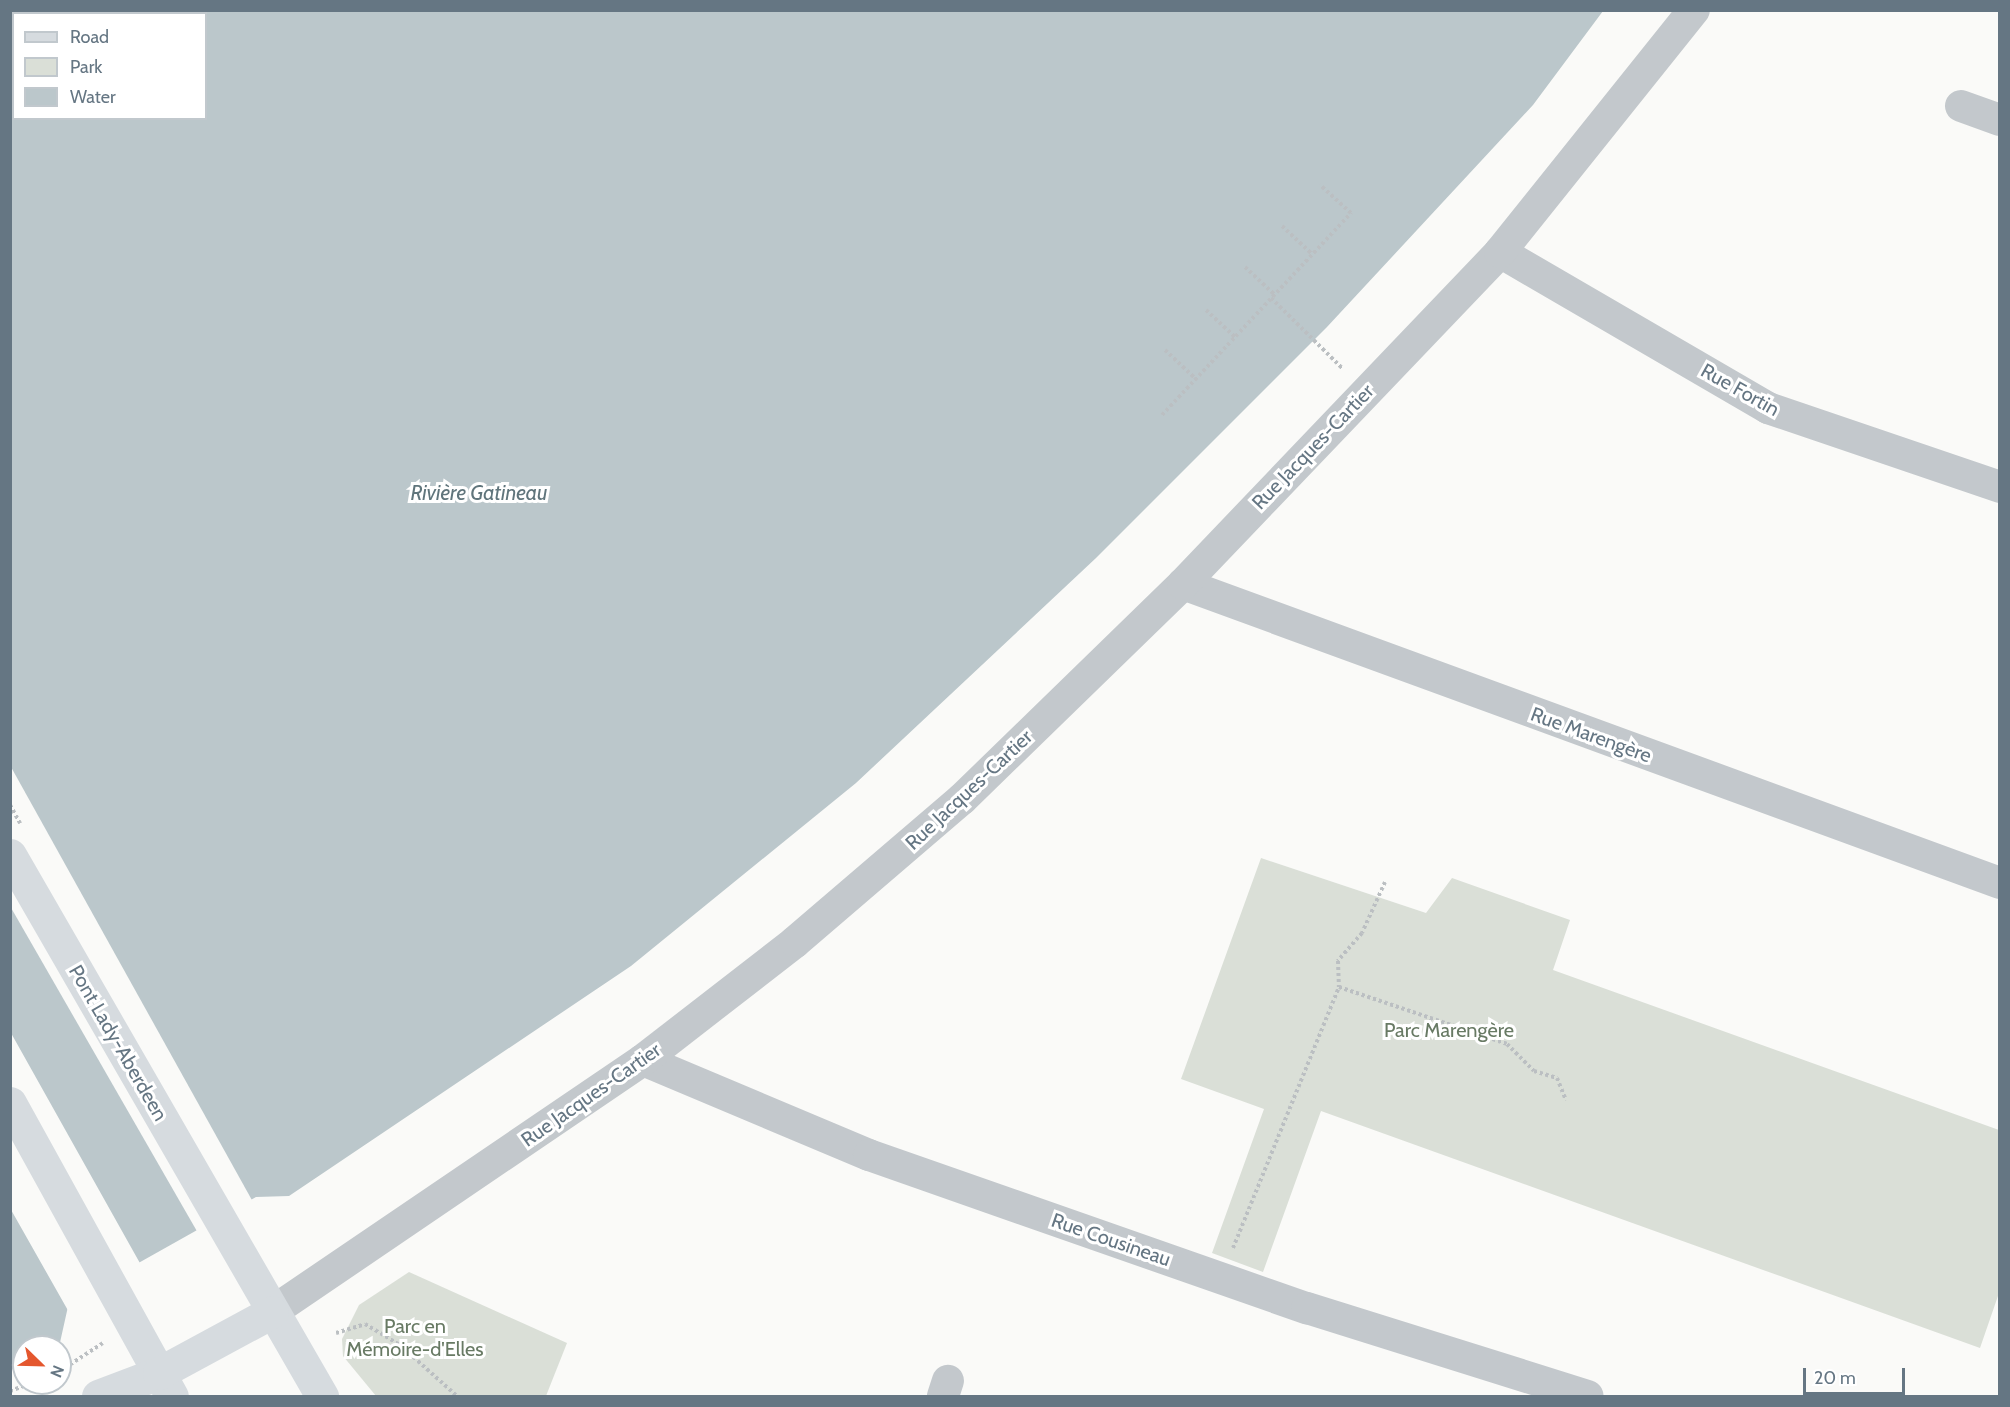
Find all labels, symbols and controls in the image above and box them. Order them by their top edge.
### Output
legend [12,12,207,120]
text: Road [70,26,109,48]
text: Park [70,56,102,78]
text: Water [70,86,116,108]
street label: Rue Fortin [1697,359,1783,421]
street label: Rue Jacques-Cartier [1247,379,1379,515]
water label: Rivière Gatineau [411,480,547,506]
street label: Rue Marengère [1527,702,1655,768]
street label: Rue Jacques-Cartier [901,725,1037,855]
street label: Pont Lady-Aberdeen [64,961,172,1125]
park label: Parc Marengère [1384,1018,1514,1042]
street label: Rue Jacques-Cartier [517,1038,665,1152]
street label: Rue Cousineau [1048,1208,1174,1272]
park label: Parc en Mémoire-d'Elles [346,1315,484,1362]
north arrow [12,1335,72,1395]
scale bar [1806,1356,1908,1394]
text: N [46,1363,68,1380]
text: 20 m [1814,1367,1856,1389]

